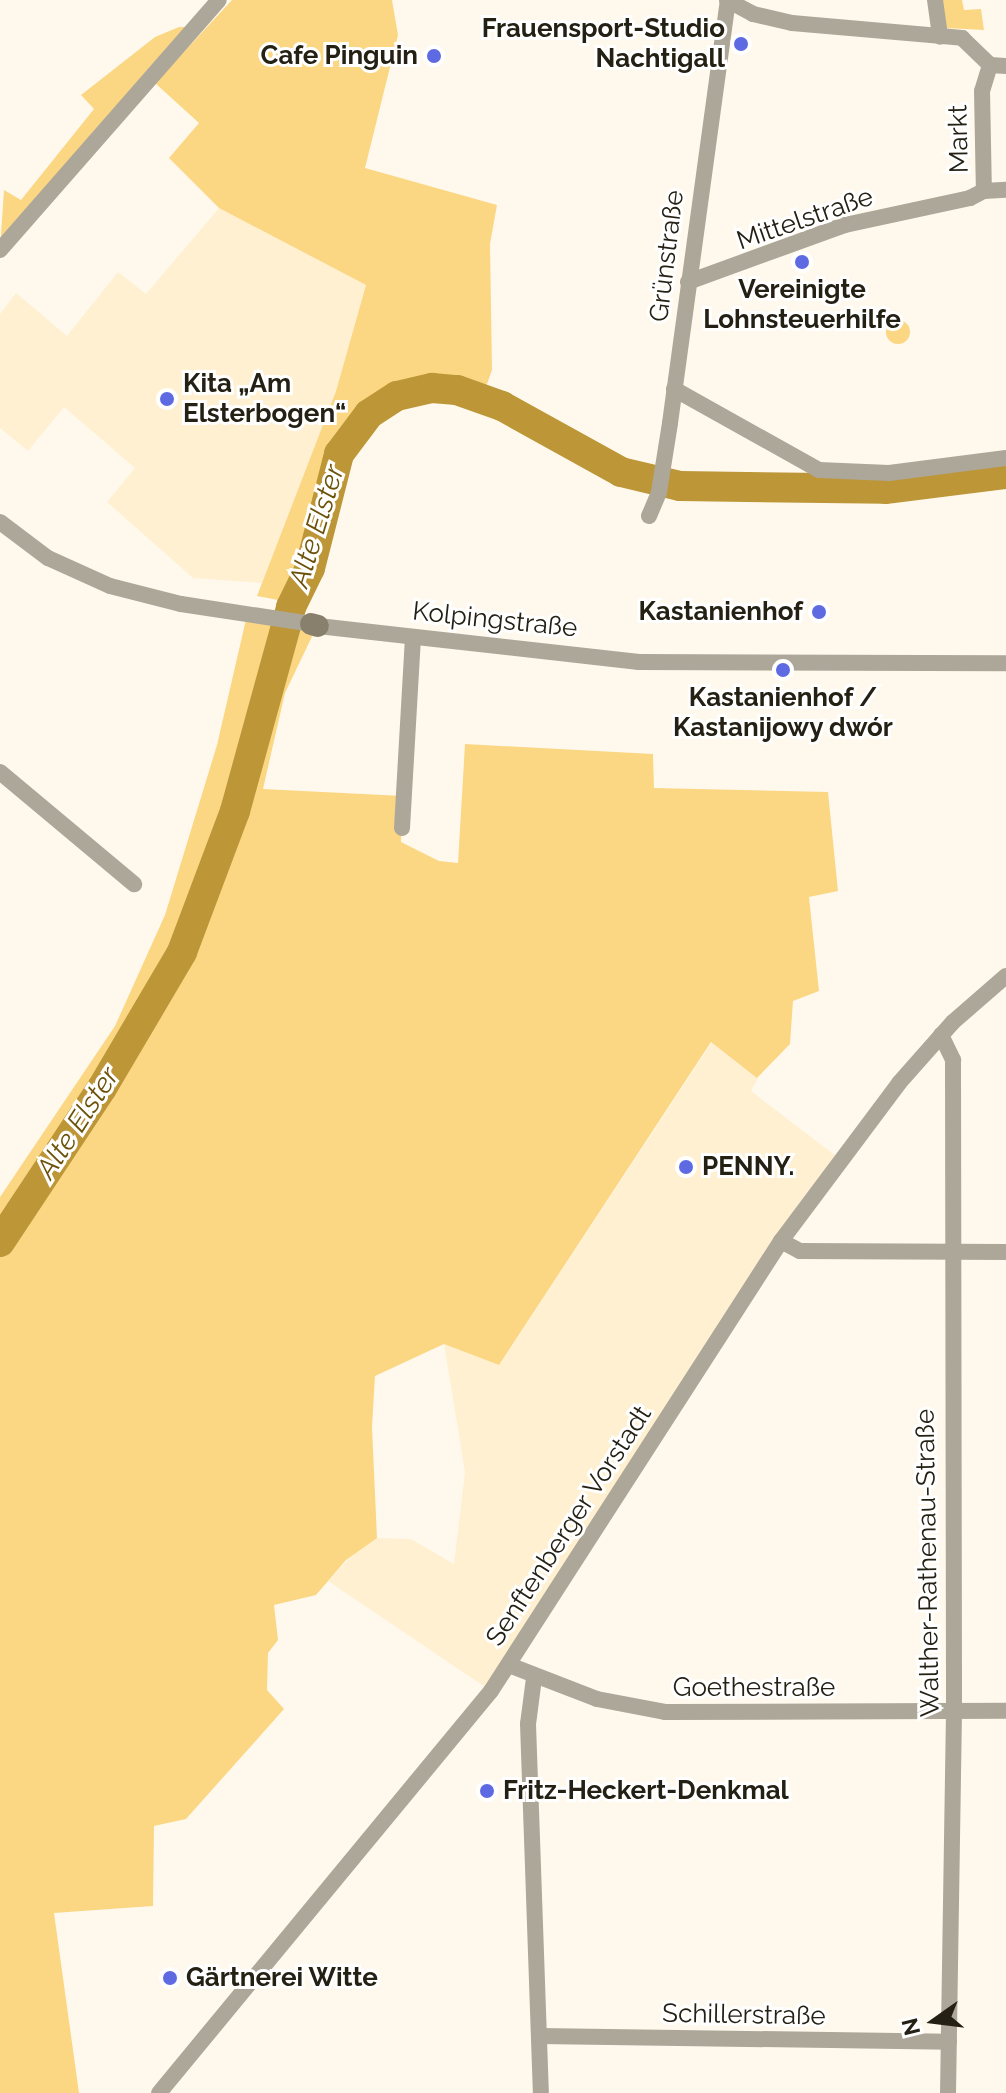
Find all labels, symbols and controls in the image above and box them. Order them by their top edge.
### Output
place label: Frauensport-Studio Nachtigall [482,13,725,74]
marker: Frauensport-Studio Nachtigall [732,35,750,53]
place label: Cafe Pinguin [261,40,418,72]
marker: Cafe Pinguin [425,47,443,65]
street label: Markt [943,105,975,173]
street label: Mittelstraße [733,181,877,257]
street label: Grünstraße [643,188,691,324]
marker: Vereinigte Lohnsteuerhilfe [793,253,811,271]
place label: Vereinigte Lohnsteuerhilfe [703,274,901,336]
place label: Kita „Am Elsterbogen“ [183,368,346,430]
marker: Kita „Am Elsterbogen“ [158,390,176,408]
water label: Alte Elster [282,461,352,591]
street label: Kolpingstraße [411,596,579,644]
place label: Kastanienhof [639,596,803,628]
marker: Kastanienhof [810,603,828,621]
marker: Kastanienhof / Kastanijowy dwór [774,661,792,679]
place label: Kastanienhof / Kastanijowy dwór [673,682,893,744]
water label: Alte Elster [30,1061,126,1185]
place label: PENNY. [702,1151,794,1183]
marker: PENNY. [677,1158,695,1176]
street label: Senftenberger Vorstadt [479,1399,659,1653]
street label: Walther-Rathenau-Straße [910,1409,946,1717]
street label: Goethestraße [673,1672,835,1704]
place label: Fritz-Heckert-Denkmal [503,1775,789,1807]
marker: Fritz-Heckert-Denkmal [478,1782,496,1800]
place label: Gärtnerei Witte [186,1962,379,1994]
marker: Gärtnerei Witte [161,1969,179,1987]
north arrow [894,1981,974,2061]
street label: Schillerstraße [662,1998,826,2032]
text: N [896,2016,925,2038]

